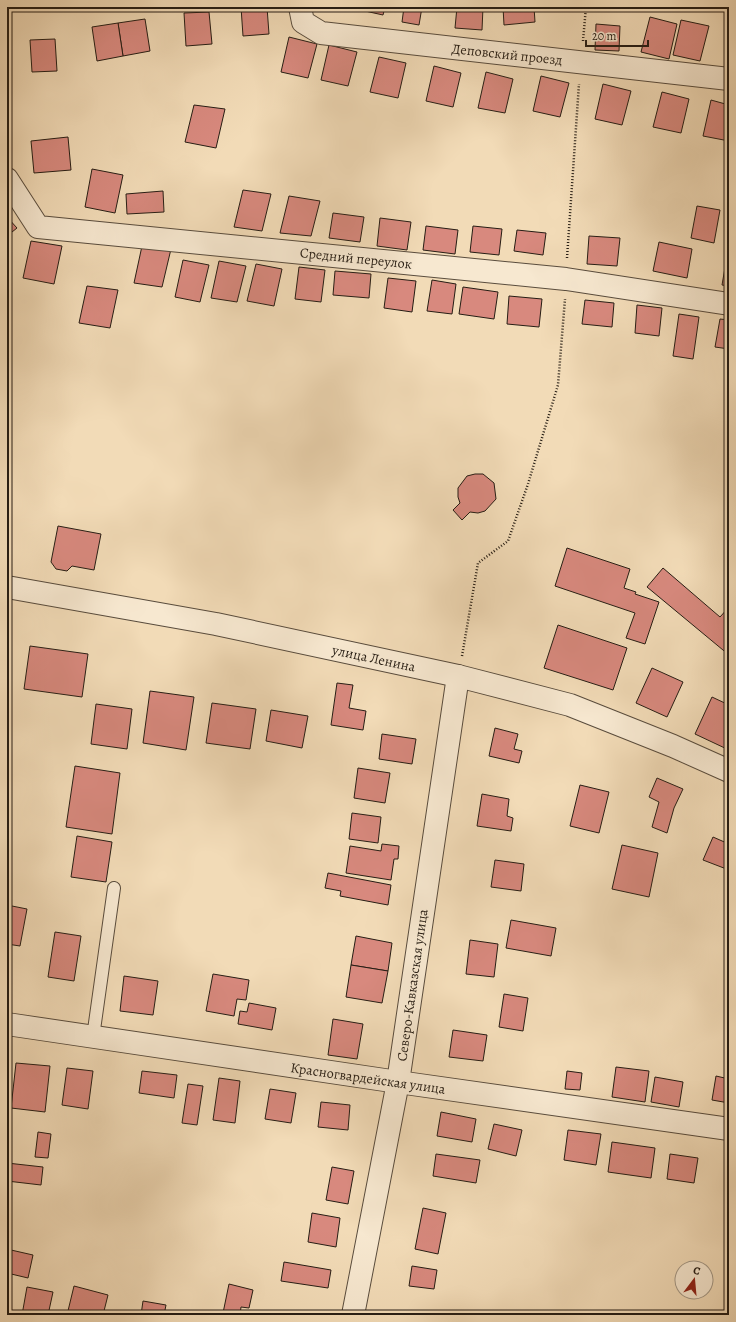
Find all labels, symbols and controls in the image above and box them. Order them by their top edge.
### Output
scale bar [586,22,648,48]
text: 20 m [592,28,616,44]
street label: Деповский проезд [451,39,563,70]
street label: Средний переулок [299,243,413,274]
street label: улица Ленина [330,640,418,677]
street label: Северо-Кавказская улица [392,907,433,1062]
street label: Красногвардейская улица [289,1058,447,1099]
north arrow [674,1260,714,1300]
text: С [691,1263,702,1279]

